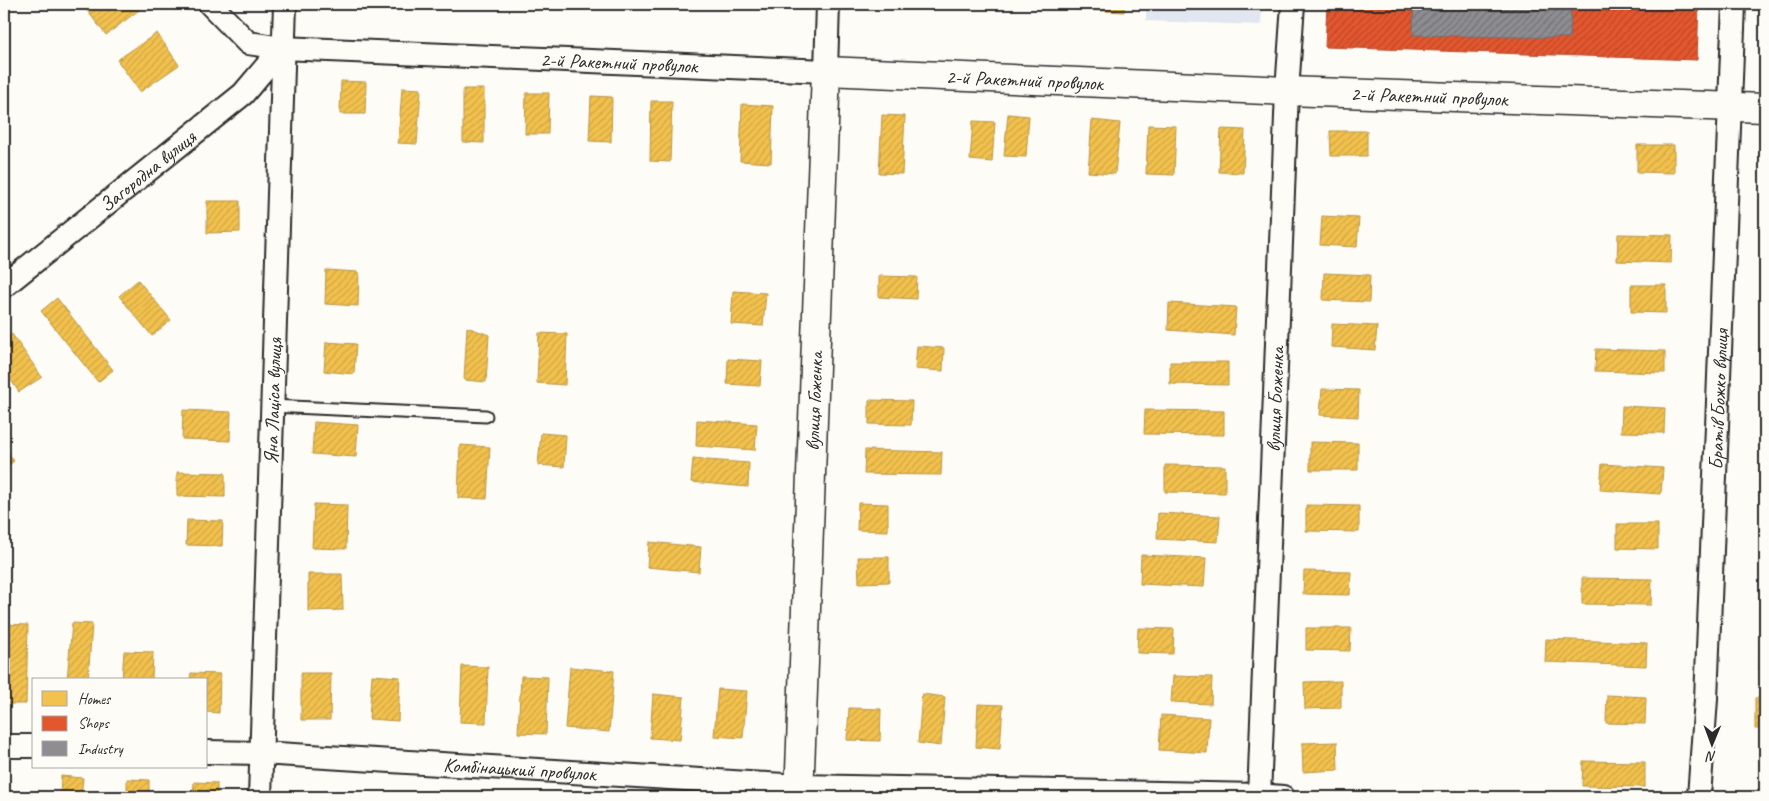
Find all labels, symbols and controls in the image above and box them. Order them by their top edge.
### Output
street label: 2-й Ракетний провулок [540,46,700,78]
street label: 2-й Ракетний провулок [945,64,1105,96]
street label: 2-й Ракетний провулок [1350,81,1510,111]
street label: Загородна вулиця [94,124,201,217]
street label: Братів Божко вулиця [1703,327,1733,470]
street label: Яна Лаціса вулиця [258,337,287,465]
street label: вулиця Боженка [1260,344,1289,452]
street label: вулиця Гоженка [799,350,828,451]
legend [32,678,208,768]
text: Homes [78,690,112,709]
text: Shops [78,714,111,733]
north arrow [1686,718,1736,768]
text: Industry [78,740,125,759]
text: N [1705,748,1716,765]
street label: Комбінацький провулок [443,752,598,786]

